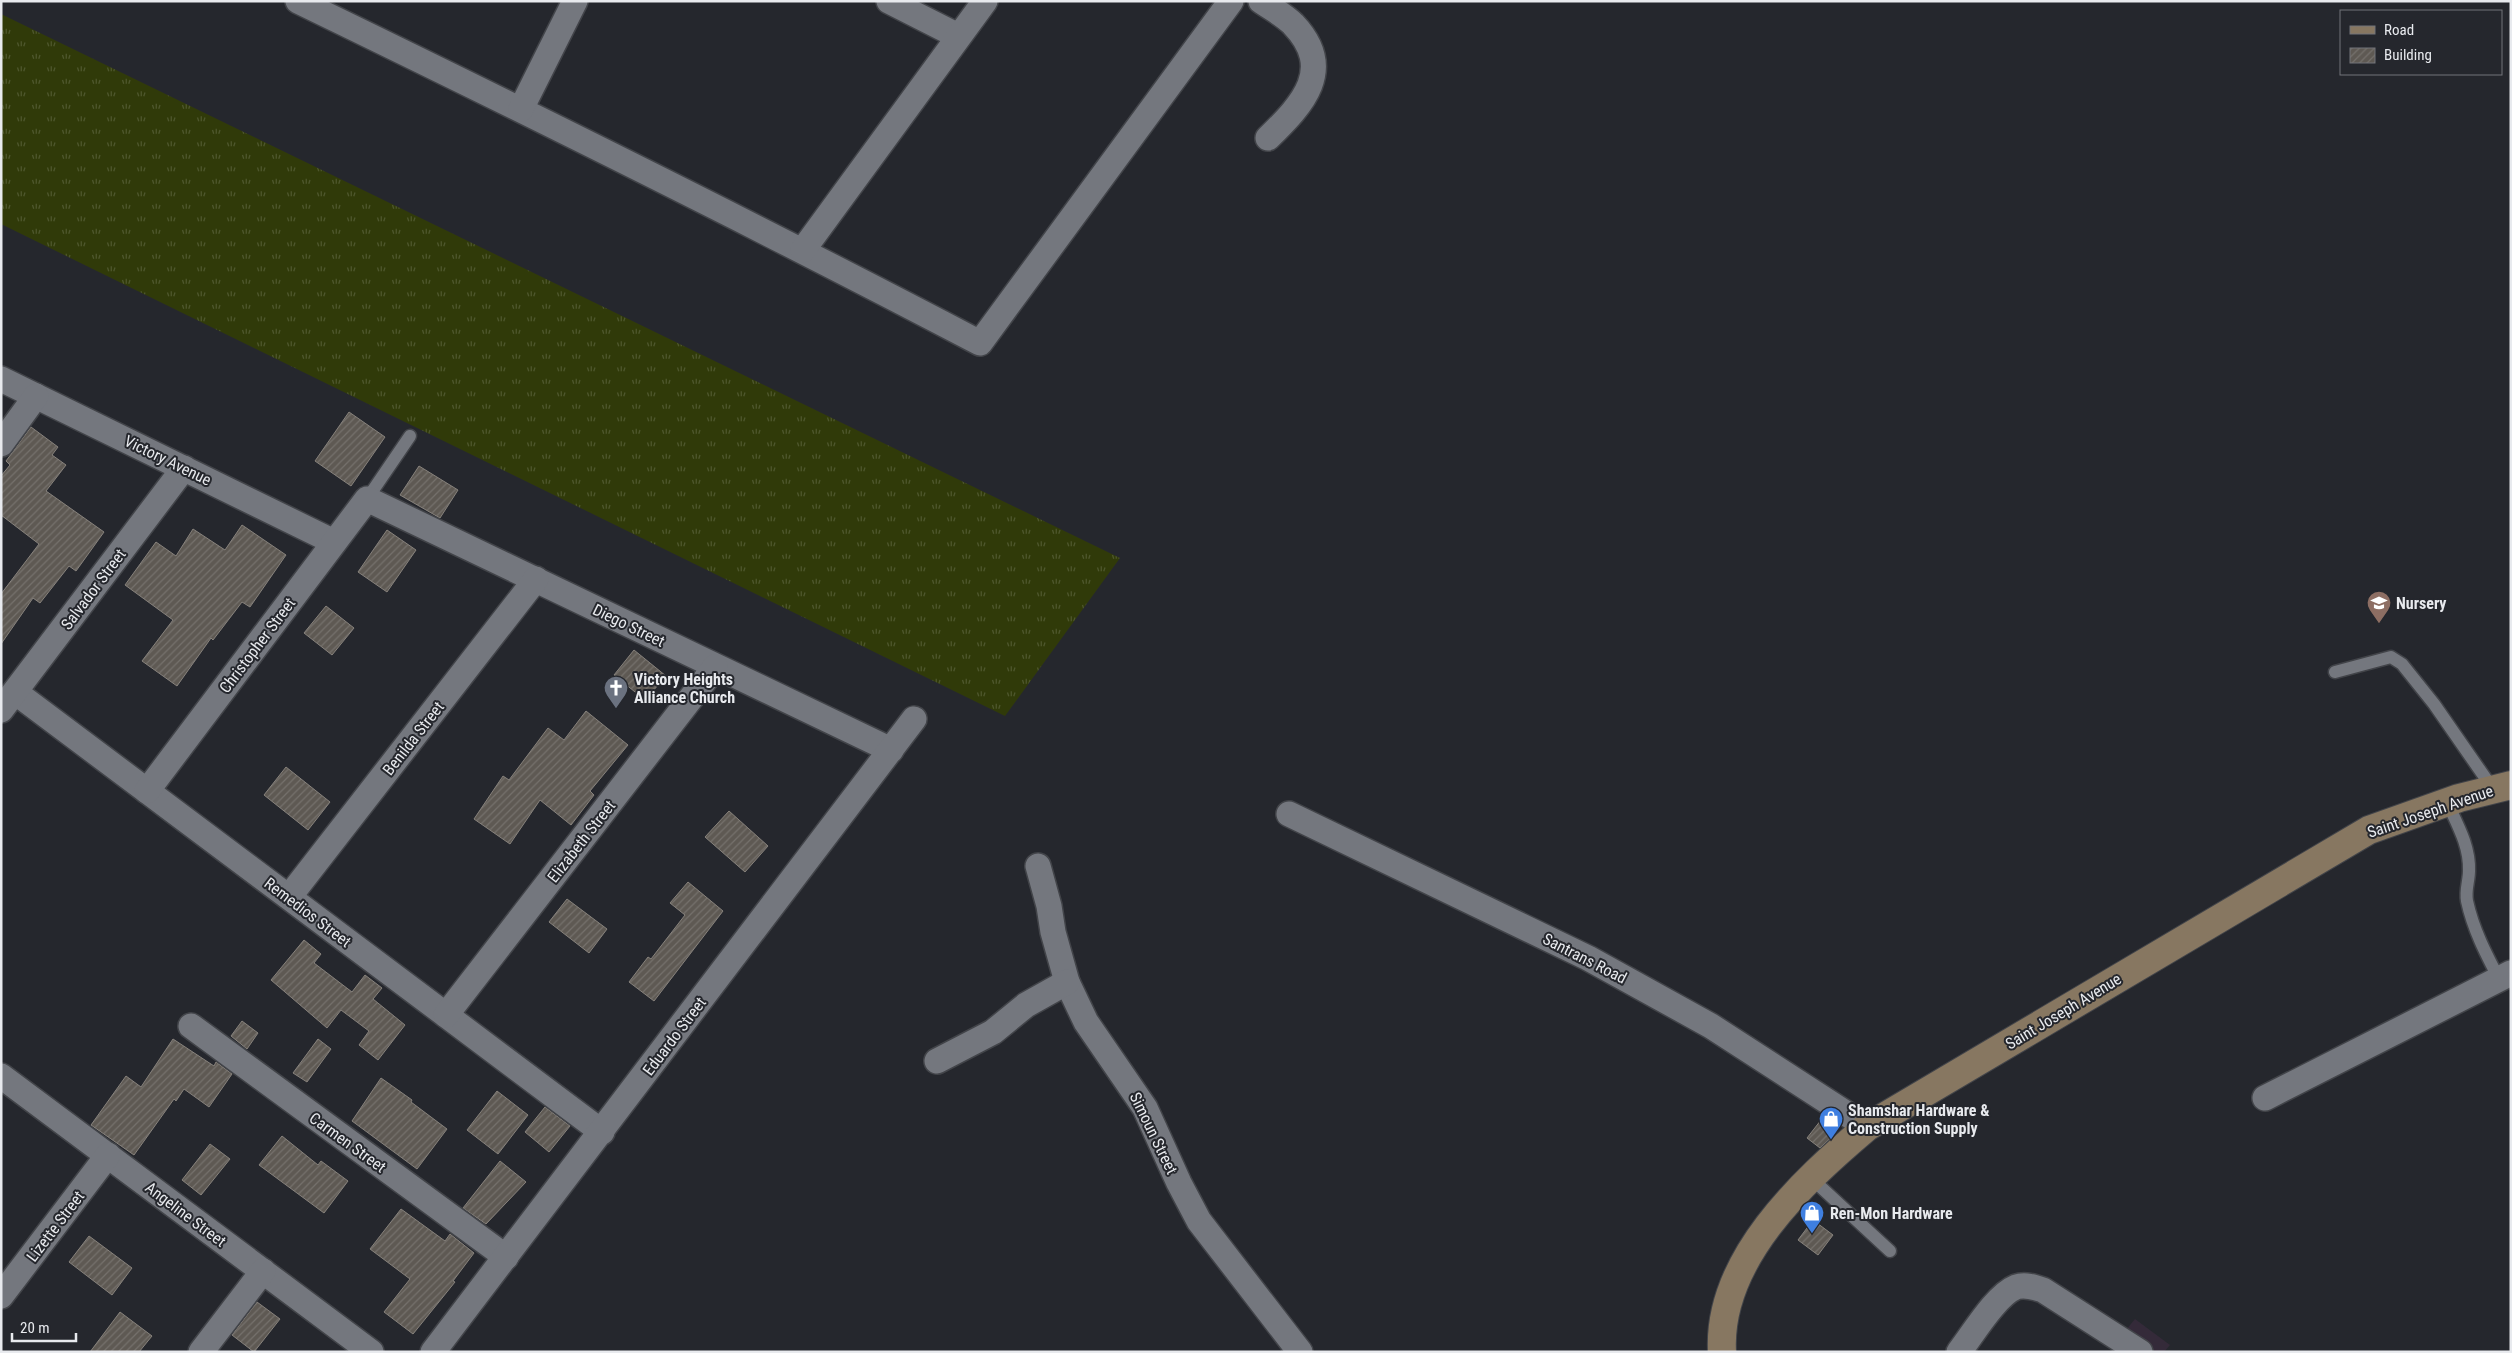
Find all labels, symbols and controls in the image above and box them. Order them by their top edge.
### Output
legend [2340,10,2502,75]
text: Road [2384,21,2414,39]
text: Building [2384,46,2432,64]
street label: Victory Avenue [121,431,214,490]
street label: Salvador Street [57,545,130,633]
school or university icon: Nursery [2366,590,2392,624]
street label: Christopher Street [215,594,300,697]
place label: Nursery [2396,594,2446,613]
street label: Diego Street [590,600,668,651]
place label: Victory Heights Alliance Church [634,670,735,707]
church icon: Victory Heights Alliance Church [603,675,629,709]
street label: Benilda Street [379,698,448,779]
street label: Saint Joseph Avenue [2365,781,2496,842]
street label: Elizabeth Street [543,796,620,886]
street label: Remedios Street [261,874,355,951]
street label: Santrans Road [1540,929,1630,988]
street label: Saint Joseph Avenue [2002,969,2125,1053]
street label: Eduardo Street [639,993,710,1079]
street label: Simoun Street [1126,1089,1182,1177]
place label: Shamshar Hardware & Construction Supply [1848,1101,1989,1138]
shop icon: Shamshar Hardware & Construction Supply [1818,1106,1844,1140]
street label: Carmen Street [306,1108,390,1177]
street label: Angeline Street [142,1178,230,1251]
street label: Lizette Street [23,1187,88,1265]
shop icon: Ren-Mon Hardware [1799,1200,1825,1234]
place label: Ren-Mon Hardware [1830,1204,1953,1223]
scale bar [12,1310,76,1342]
text: 20 m [20,1319,50,1337]

